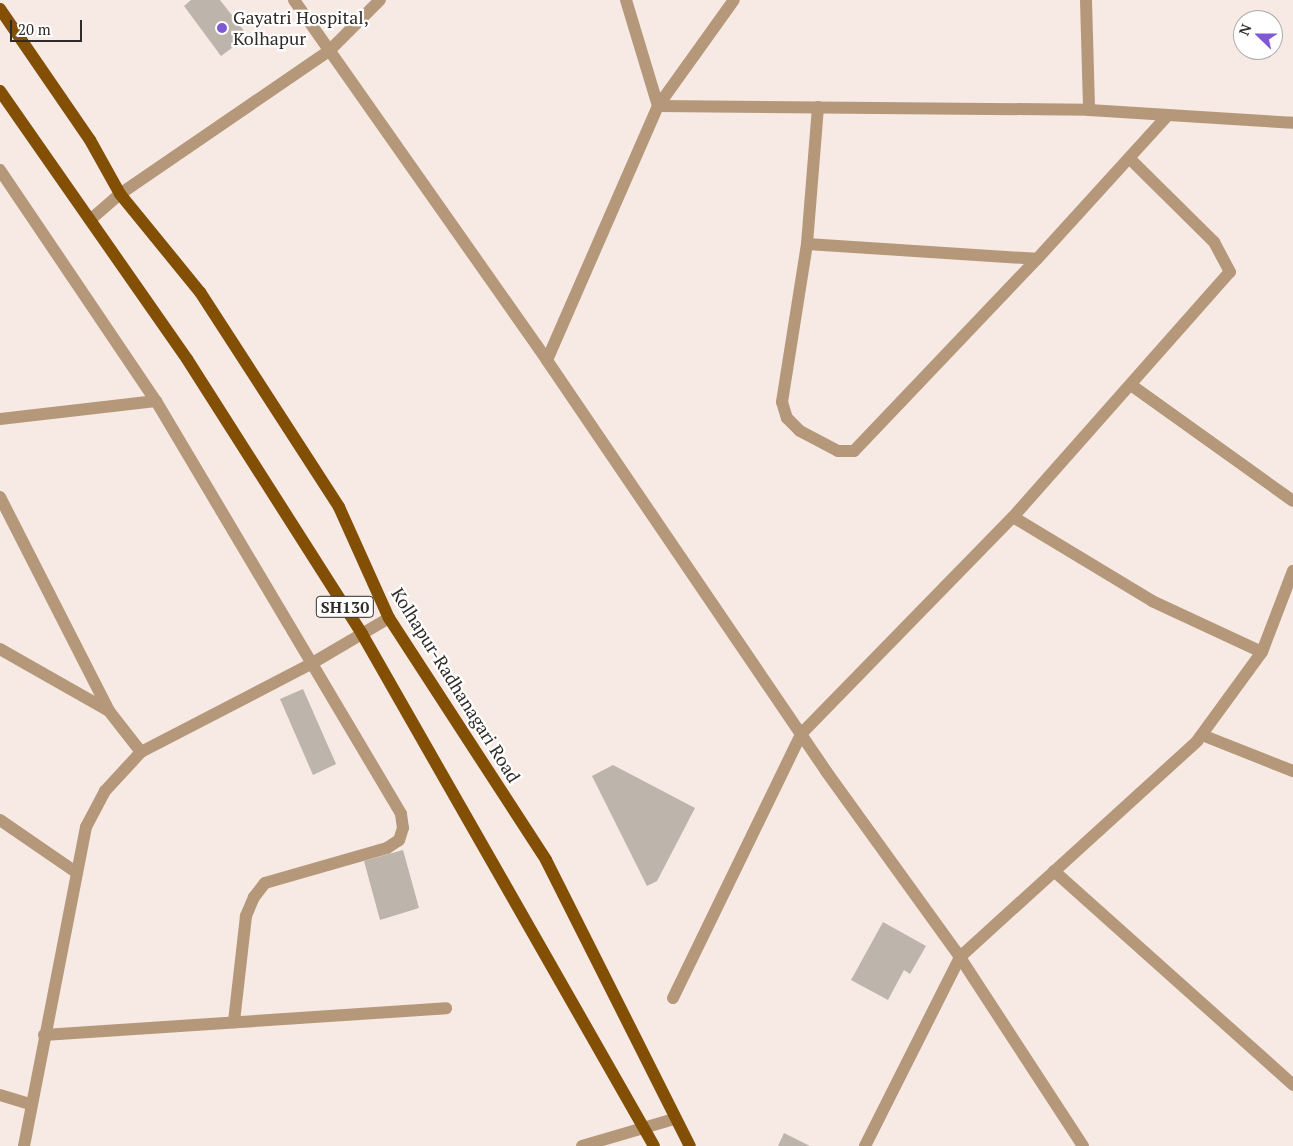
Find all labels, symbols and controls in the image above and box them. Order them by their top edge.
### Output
place label: Gayatri Hospital, Kolhapur [233,7,369,50]
scale bar [12,10,85,42]
north arrow [1233,10,1283,60]
text: 20 m [18,19,51,39]
marker: Gayatri Hospital, Kolhapur [215,21,229,35]
text: N [1234,21,1255,38]
street label: Kolhapur-Radhanagari Road [387,584,525,786]
road number: SH130 [315,594,375,620]

